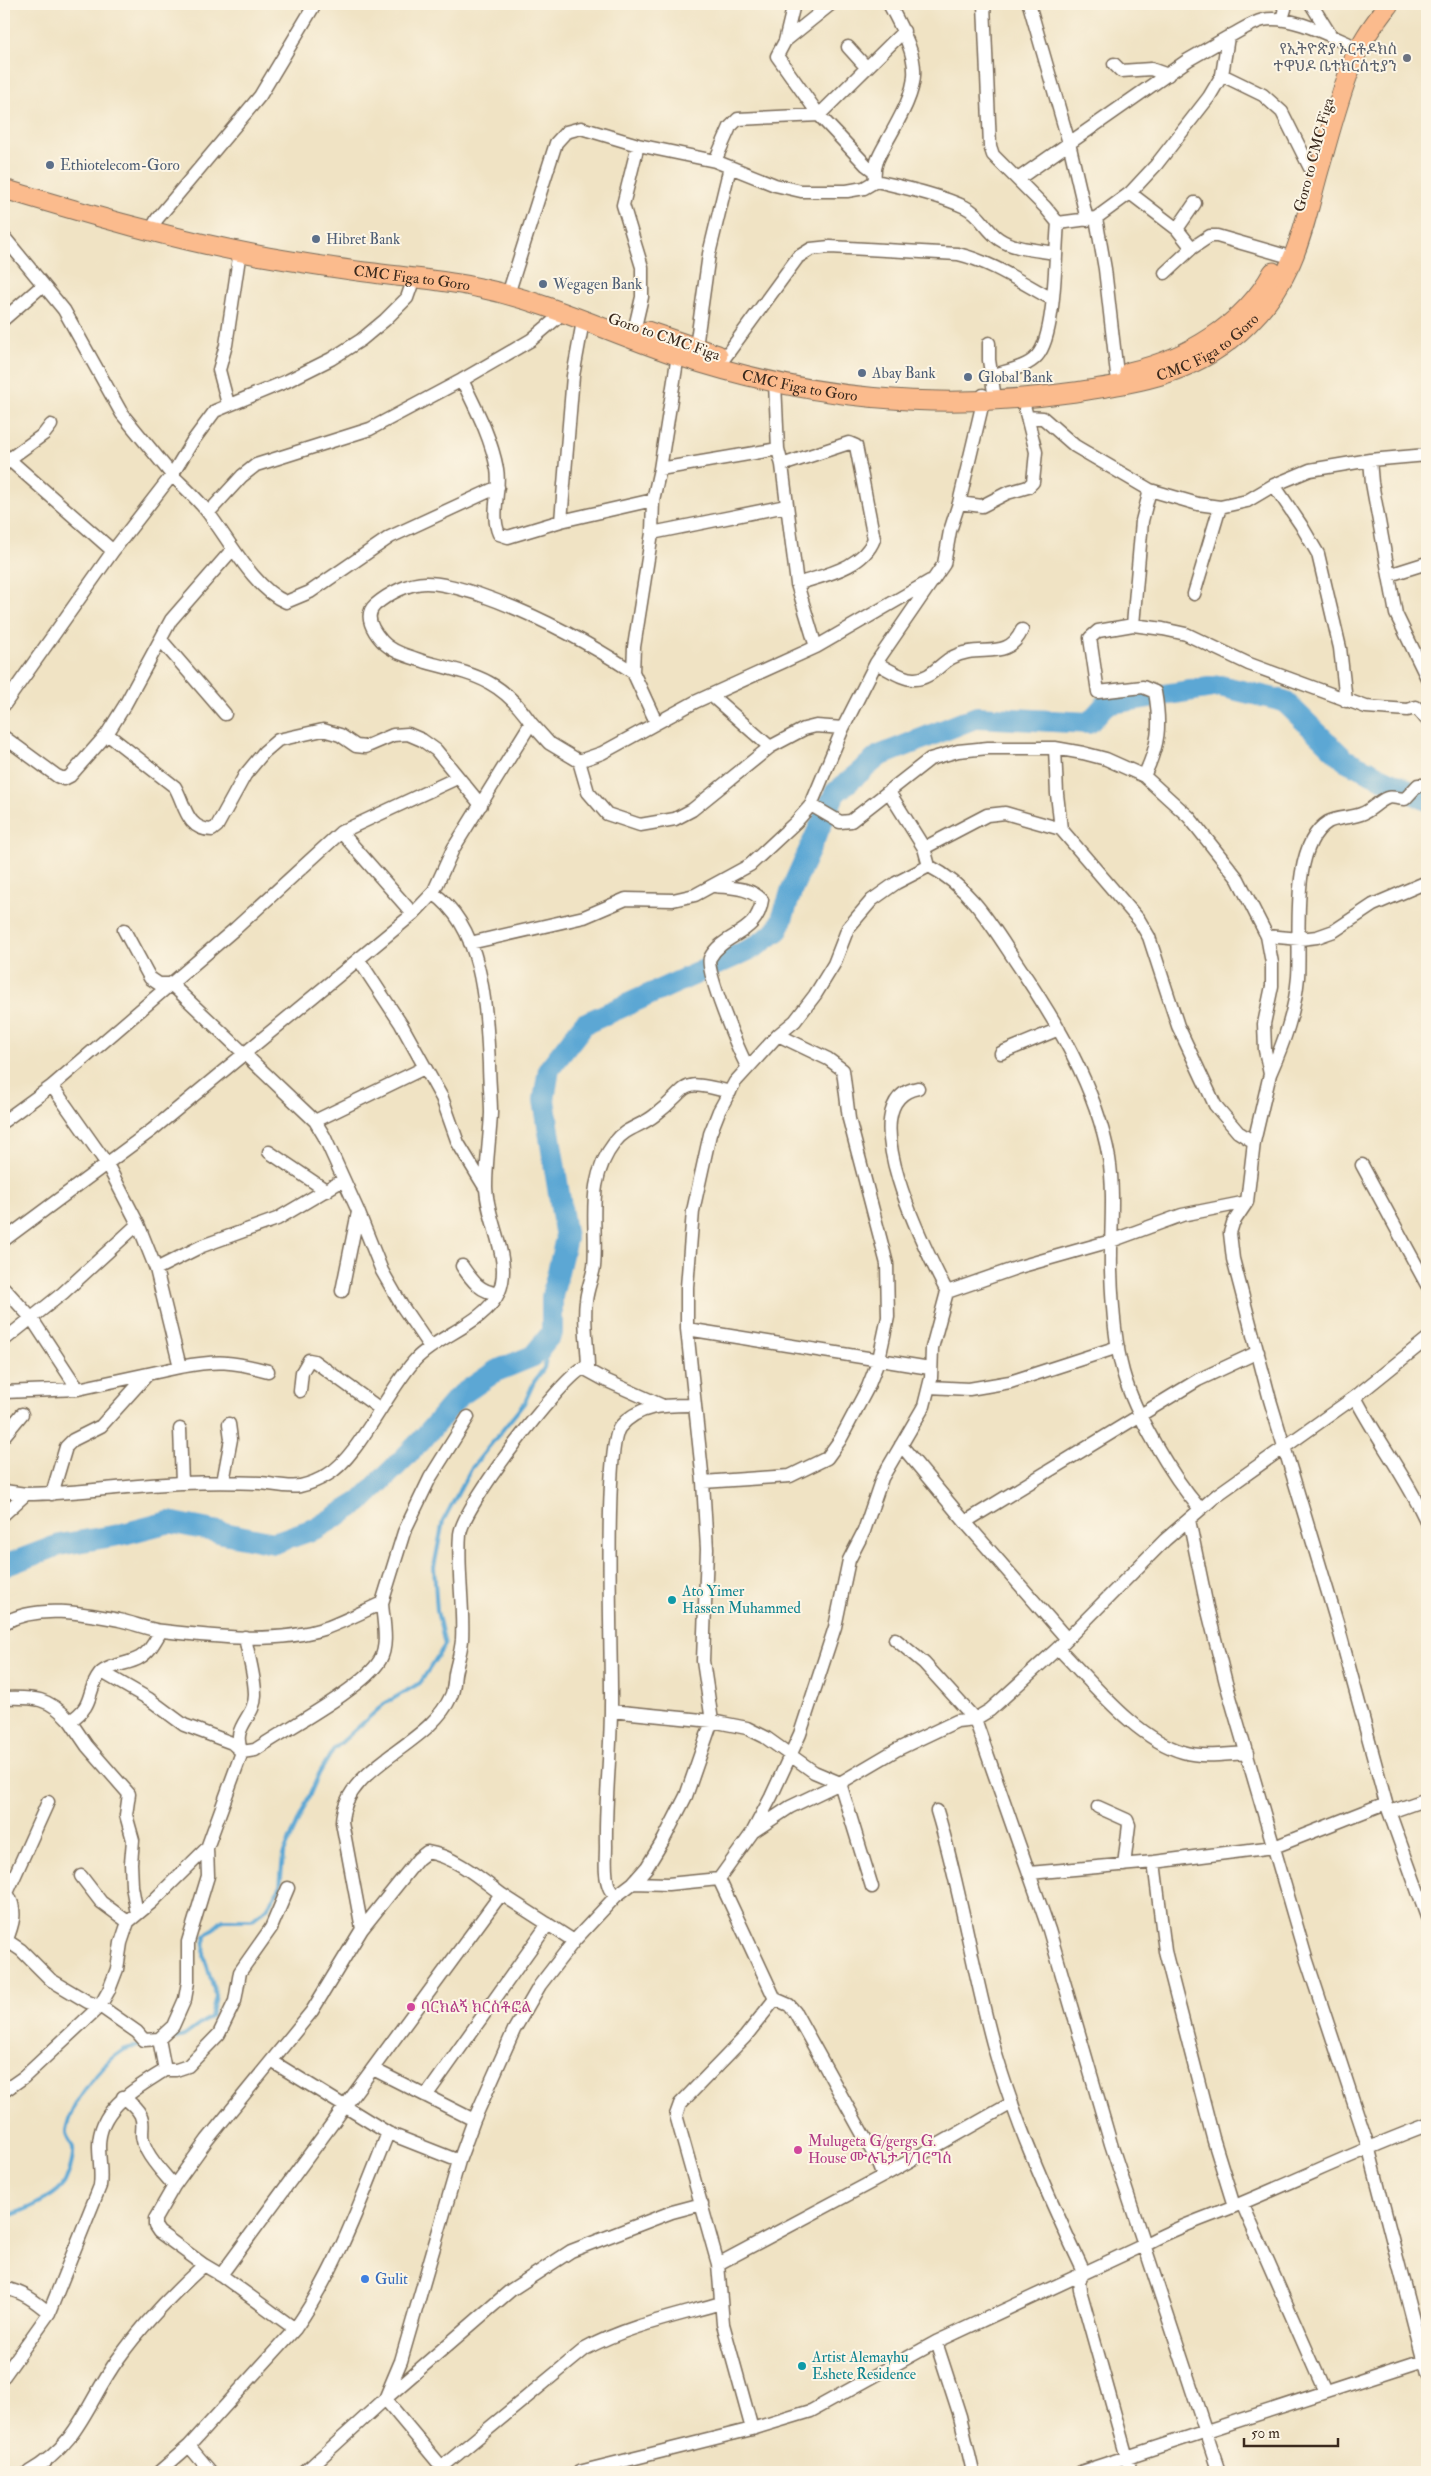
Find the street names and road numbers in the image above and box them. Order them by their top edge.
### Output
street label: Goro to CMC Figa [1290,95,1339,214]
street label: CMC Figa to Goro [352,261,472,295]
street label: Goro to CMC Figa [605,309,723,365]
street label: CMC Figa to Goro [1154,309,1263,385]
street label: CMC Figa to Goro [740,365,859,405]

